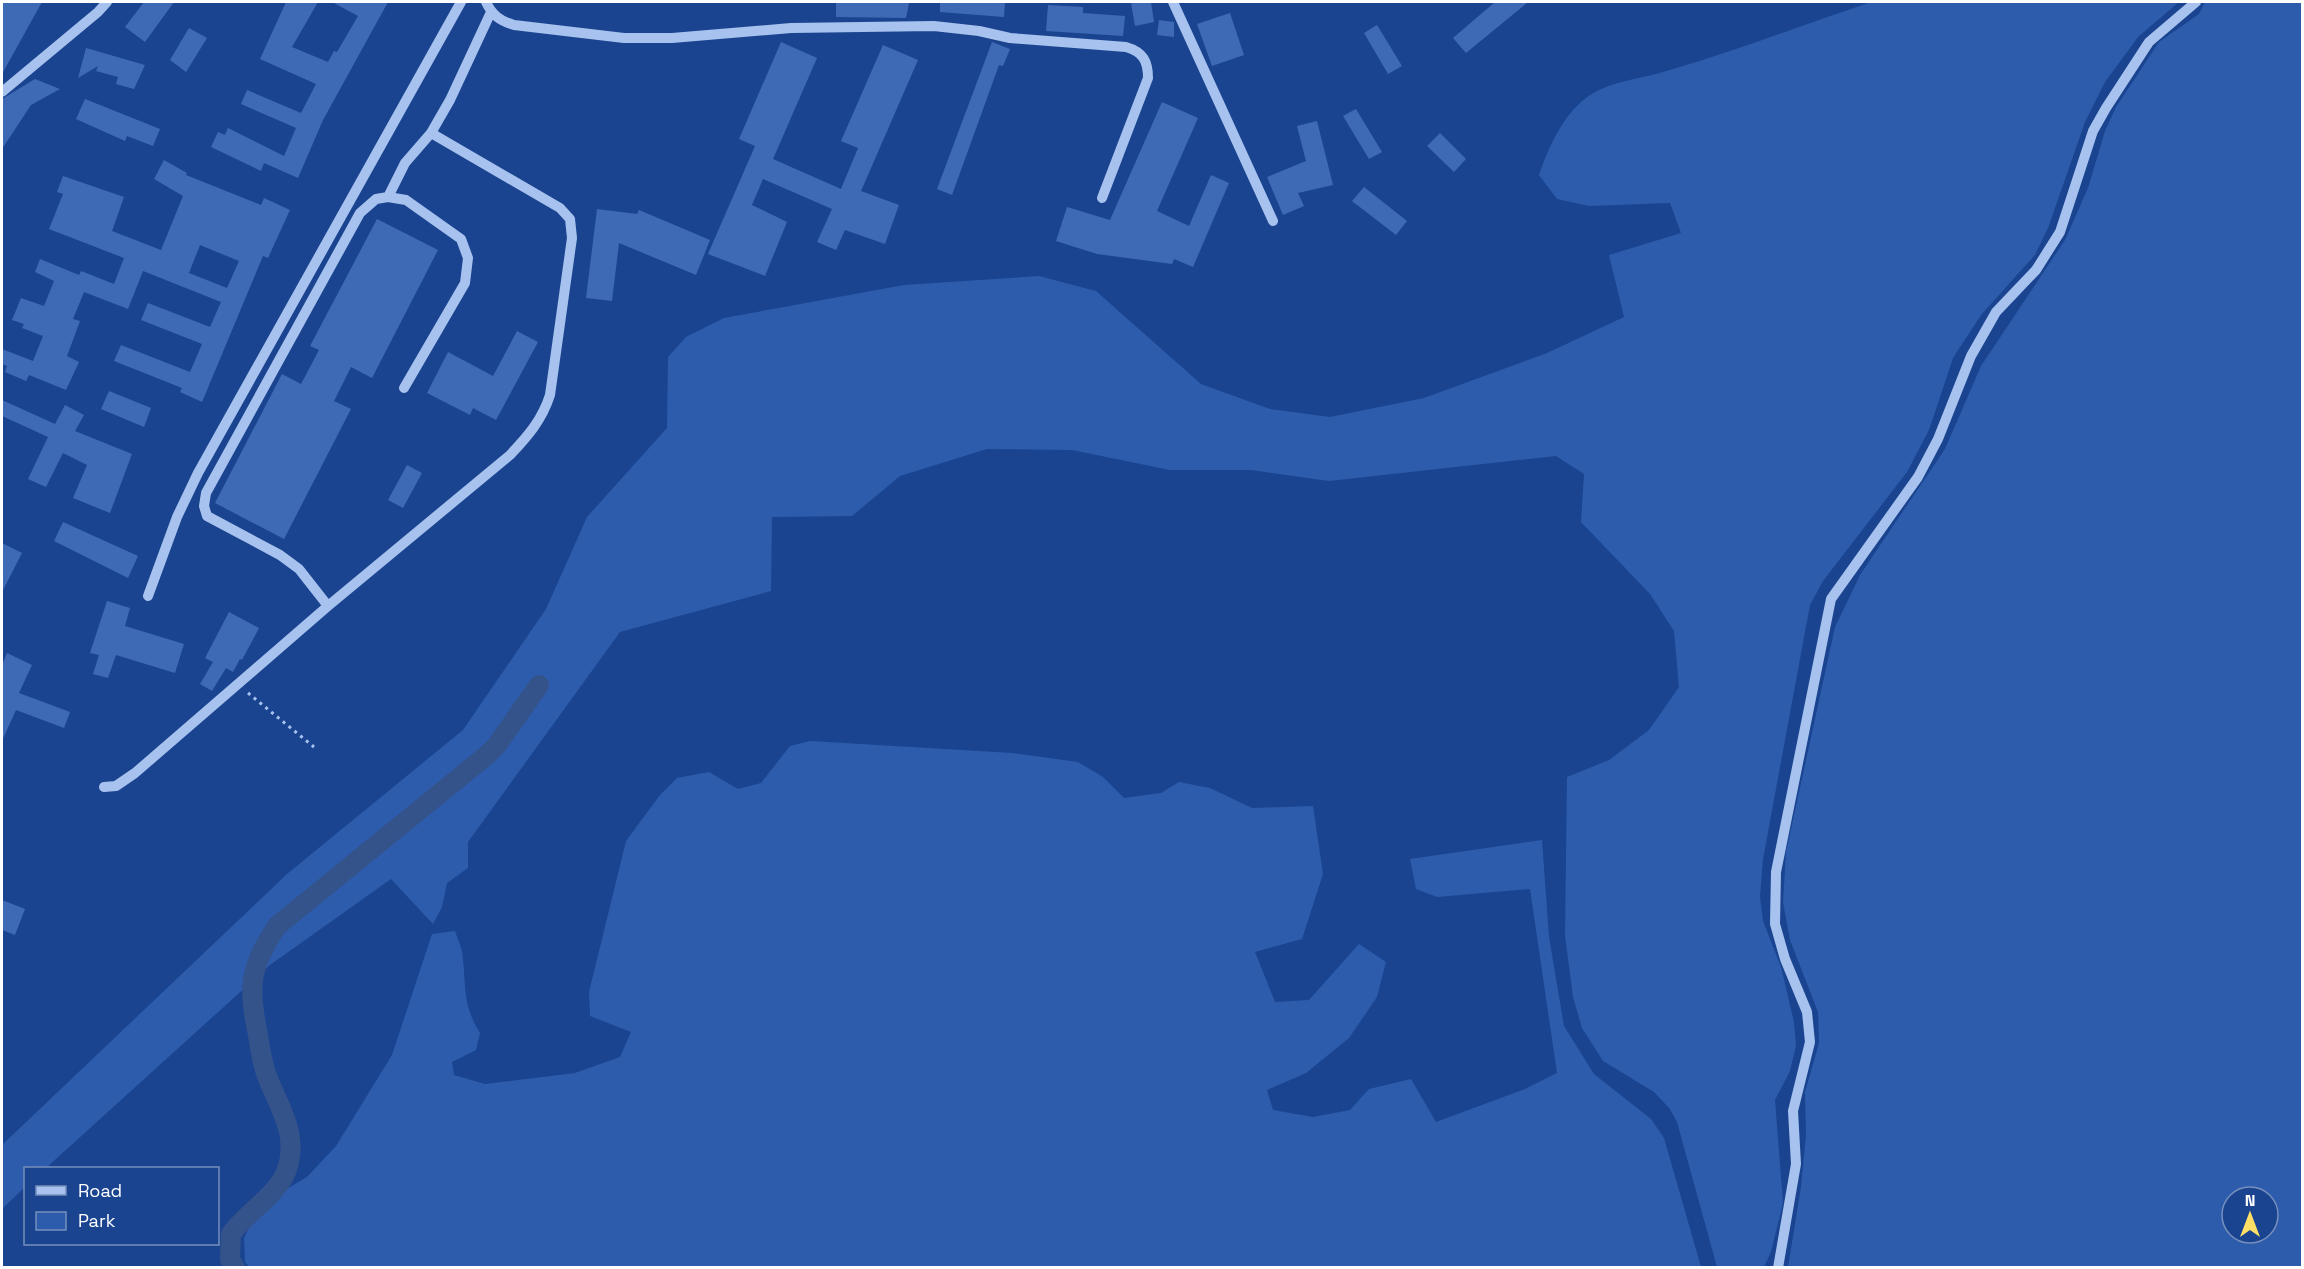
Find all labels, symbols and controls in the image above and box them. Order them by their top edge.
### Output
legend [24,1167,219,1245]
text: Road [78,1179,122,1202]
north arrow [2220,1185,2280,1245]
text: N [2245,1190,2255,1211]
text: Park [78,1209,116,1232]

